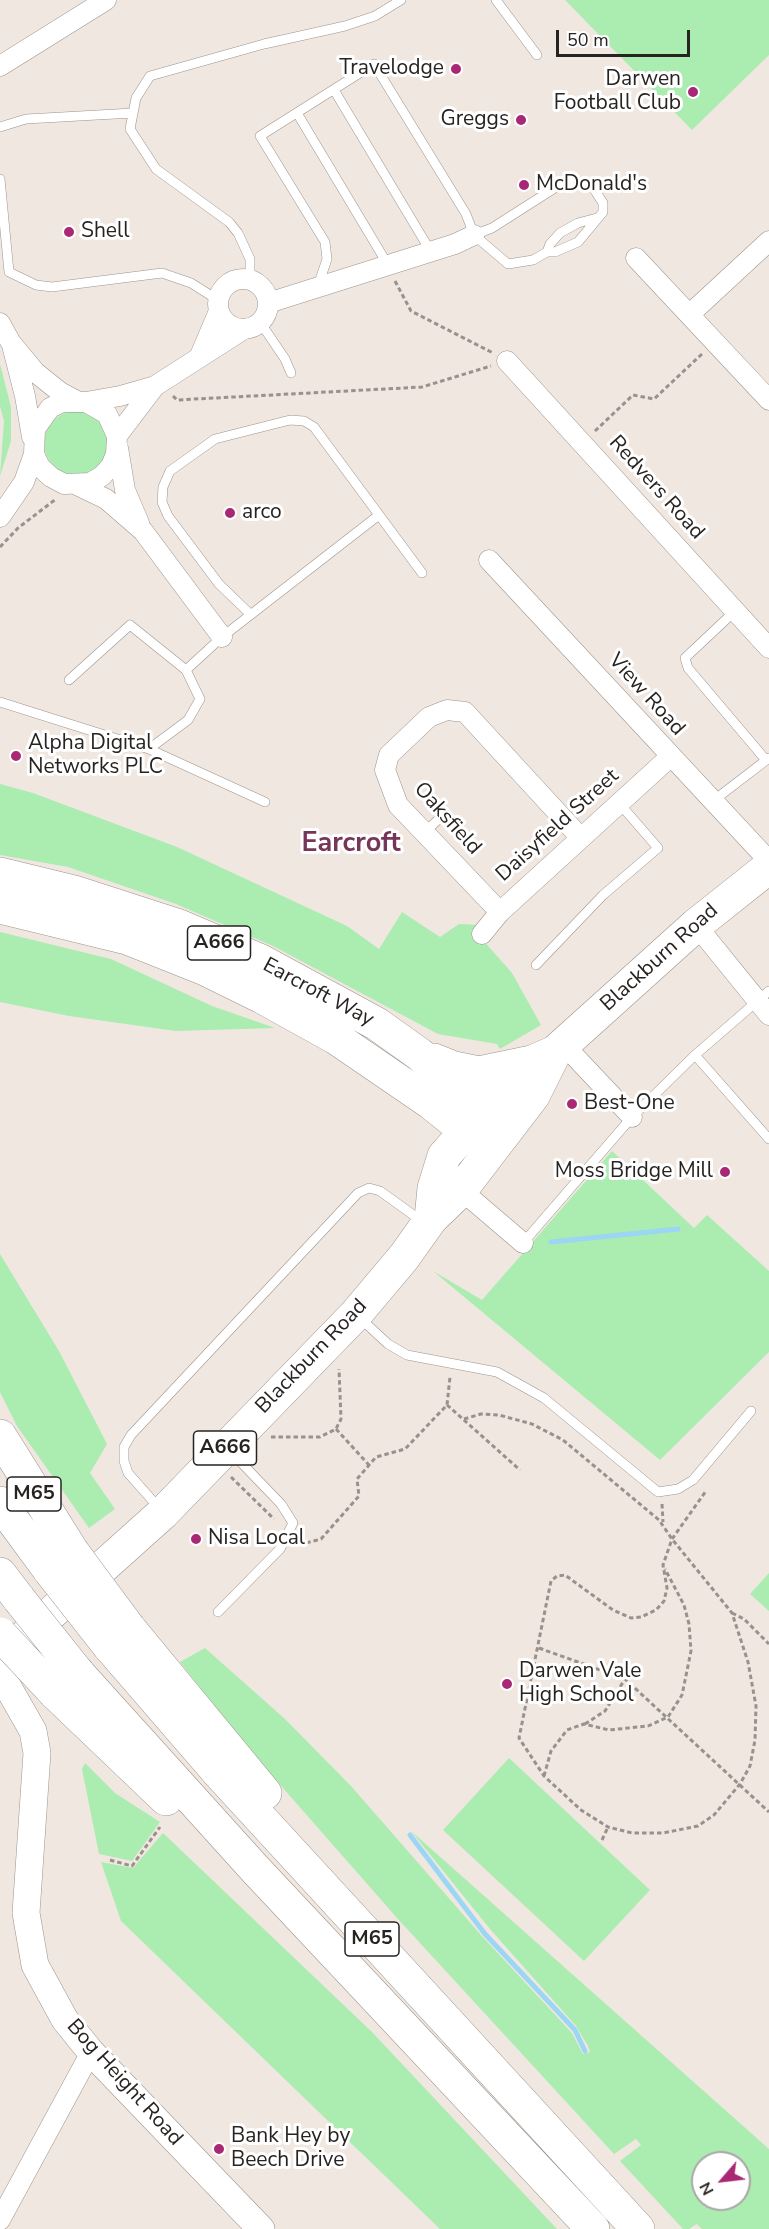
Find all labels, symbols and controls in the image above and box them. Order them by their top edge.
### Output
scale bar [559,18,692,56]
text: 50 m [567,28,609,52]
place label: Travelodge [339,56,444,82]
marker: Travelodge [449,62,463,76]
place label: Darwen Football Club [554,67,681,117]
marker: Darwen Football Club [686,85,700,99]
place label: Greggs [440,107,509,133]
marker: Greggs [514,113,528,127]
place label: McDonald's [536,172,647,198]
marker: McDonald's [517,178,531,192]
place label: Shell [81,219,129,245]
marker: Shell [62,225,76,239]
street label: Redvers Road [603,431,709,545]
place label: arco [242,500,282,526]
marker: arco [223,506,237,520]
street label: View Road [602,649,690,741]
place label: Alpha Digital Networks PLC [28,731,163,781]
marker: Alpha Digital Networks PLC [9,749,23,763]
street label: Daisyfield Street [491,764,625,888]
street label: Oaksfield [408,778,486,860]
district label: Earcroft [301,828,401,860]
street label: Blackburn Road [596,899,724,1017]
road number: A666 [188,926,250,960]
street label: Earcroft Way [258,953,378,1033]
place label: Best-One [584,1091,675,1117]
marker: Best-One [565,1097,579,1111]
place label: Moss Bridge Mill [555,1159,713,1185]
marker: Moss Bridge Mill [718,1165,732,1179]
street label: Blackburn Road [251,1294,373,1420]
road number: A666 [194,1431,256,1465]
road number: M65 [7,1477,61,1511]
place label: Nisa Local [208,1526,305,1552]
marker: Nisa Local [189,1532,203,1546]
place label: Darwen Vale High School [519,1659,642,1709]
marker: Darwen Vale High School [500,1677,514,1691]
road number: M65 [345,1922,399,1956]
street label: Bog Height Road [61,2015,187,2151]
place label: Bank Hey by Beech Drive [231,2124,350,2174]
marker: Bank Hey by Beech Drive [212,2142,226,2156]
north arrow [691,2151,751,2211]
text: N [694,2178,719,2199]

